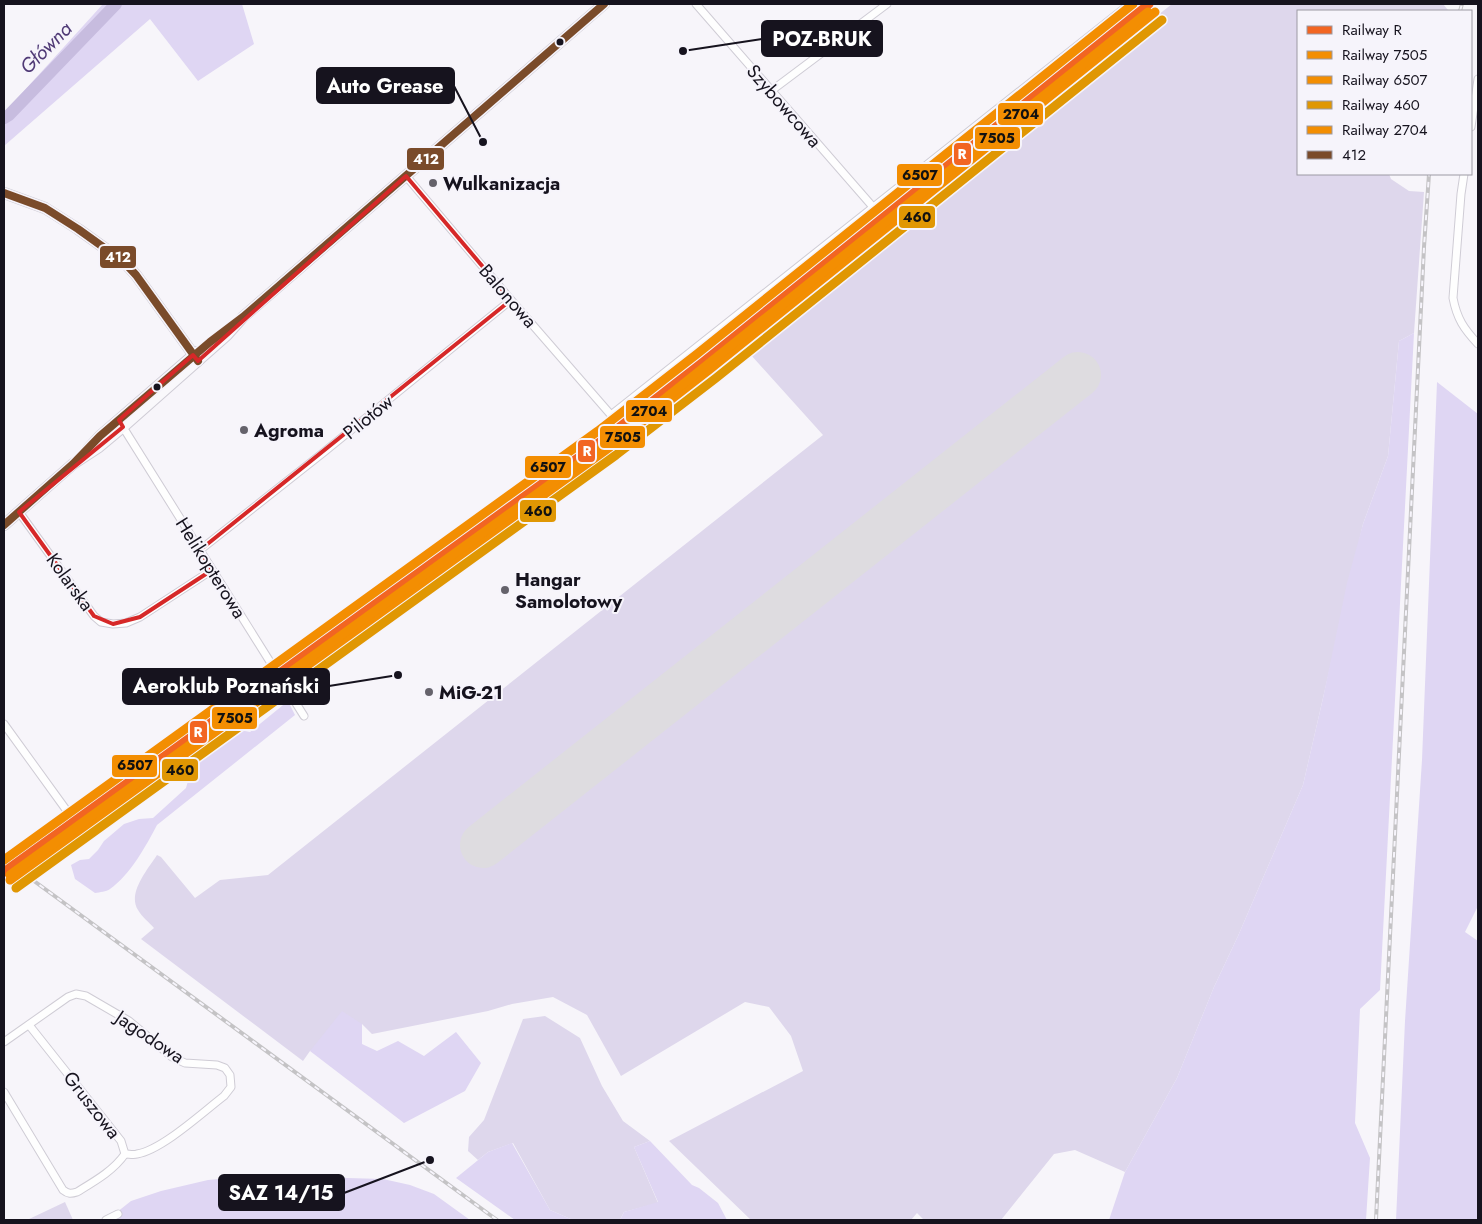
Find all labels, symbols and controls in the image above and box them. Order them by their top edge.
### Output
legend [1297,10,1472,175]
water label: Główna [13,15,79,81]
text: Railway R [1342,19,1402,41]
callout: POZ-BRUK [762,21,882,56]
text: POZ-BRUK [772,25,872,54]
unlabelled marker [555,37,565,47]
text: Railway 7505 [1342,44,1427,66]
street label: Szybowcowa [740,58,828,154]
callout: Auto Grease [317,68,454,103]
text: Railway 6507 [1342,69,1428,91]
text: Auto Grease [326,72,443,101]
text: Railway 460 [1342,94,1420,116]
line badge: 2704 [997,102,1044,126]
text: 2704 [1003,104,1040,124]
text: Railway 2704 [1342,119,1428,141]
line badge: 7505 [974,126,1021,150]
text: 7505 [979,128,1015,148]
line badge: R [953,142,972,166]
text: R [957,144,967,164]
text: 412 [1342,144,1366,166]
line badge: 412 [406,147,445,171]
text: 412 [413,149,439,169]
line badge: 6507 [896,163,943,187]
text: 6507 [902,165,939,185]
place label: Wulkanizacja [443,170,560,197]
marker: Wulkanizacja [427,177,439,189]
line badge: 460 [898,205,936,229]
text: 460 [903,207,931,227]
line badge: 412 [99,245,137,269]
text: 412 [105,247,131,267]
street label: Balonowa [473,258,543,334]
unlabelled marker [152,382,162,392]
street label: Pilotów [337,388,399,446]
line badge: 2704 [625,399,673,423]
text: 2704 [631,401,668,421]
place label: Agroma [253,417,324,444]
marker: Agroma [238,424,250,436]
line badge: 7505 [599,425,646,449]
text: 7505 [605,427,641,447]
line badge: R [577,439,596,463]
text: R [582,441,592,461]
line badge: 6507 [524,455,572,479]
text: 6507 [530,457,567,477]
line badge: 460 [519,499,557,523]
text: 460 [524,501,552,521]
street label: Helikopterowa [169,512,253,624]
street label: Kolarska [40,547,100,617]
place label: Hangar Samolotowy [515,566,623,615]
marker: Hangar Samolotowy [499,584,511,596]
callout: Aeroklub Poznański [123,669,329,704]
text: Aeroklub Poznański [132,672,319,701]
place label: MiG-21 [439,679,503,706]
marker: MiG-21 [423,686,435,698]
line badge: 7505 [211,706,258,730]
text: 7505 [217,708,253,728]
line badge: R [189,720,208,744]
text: R [193,722,203,742]
line badge: 6507 [111,754,158,778]
text: 6507 [117,755,154,775]
line badge: 460 [161,758,199,782]
text: 460 [166,760,194,780]
street label: Jagodowa [108,1002,190,1070]
street label: Gruszowa [57,1065,127,1145]
callout: SAZ 14/15 [219,1175,344,1210]
text: SAZ 14/15 [229,1179,334,1208]

